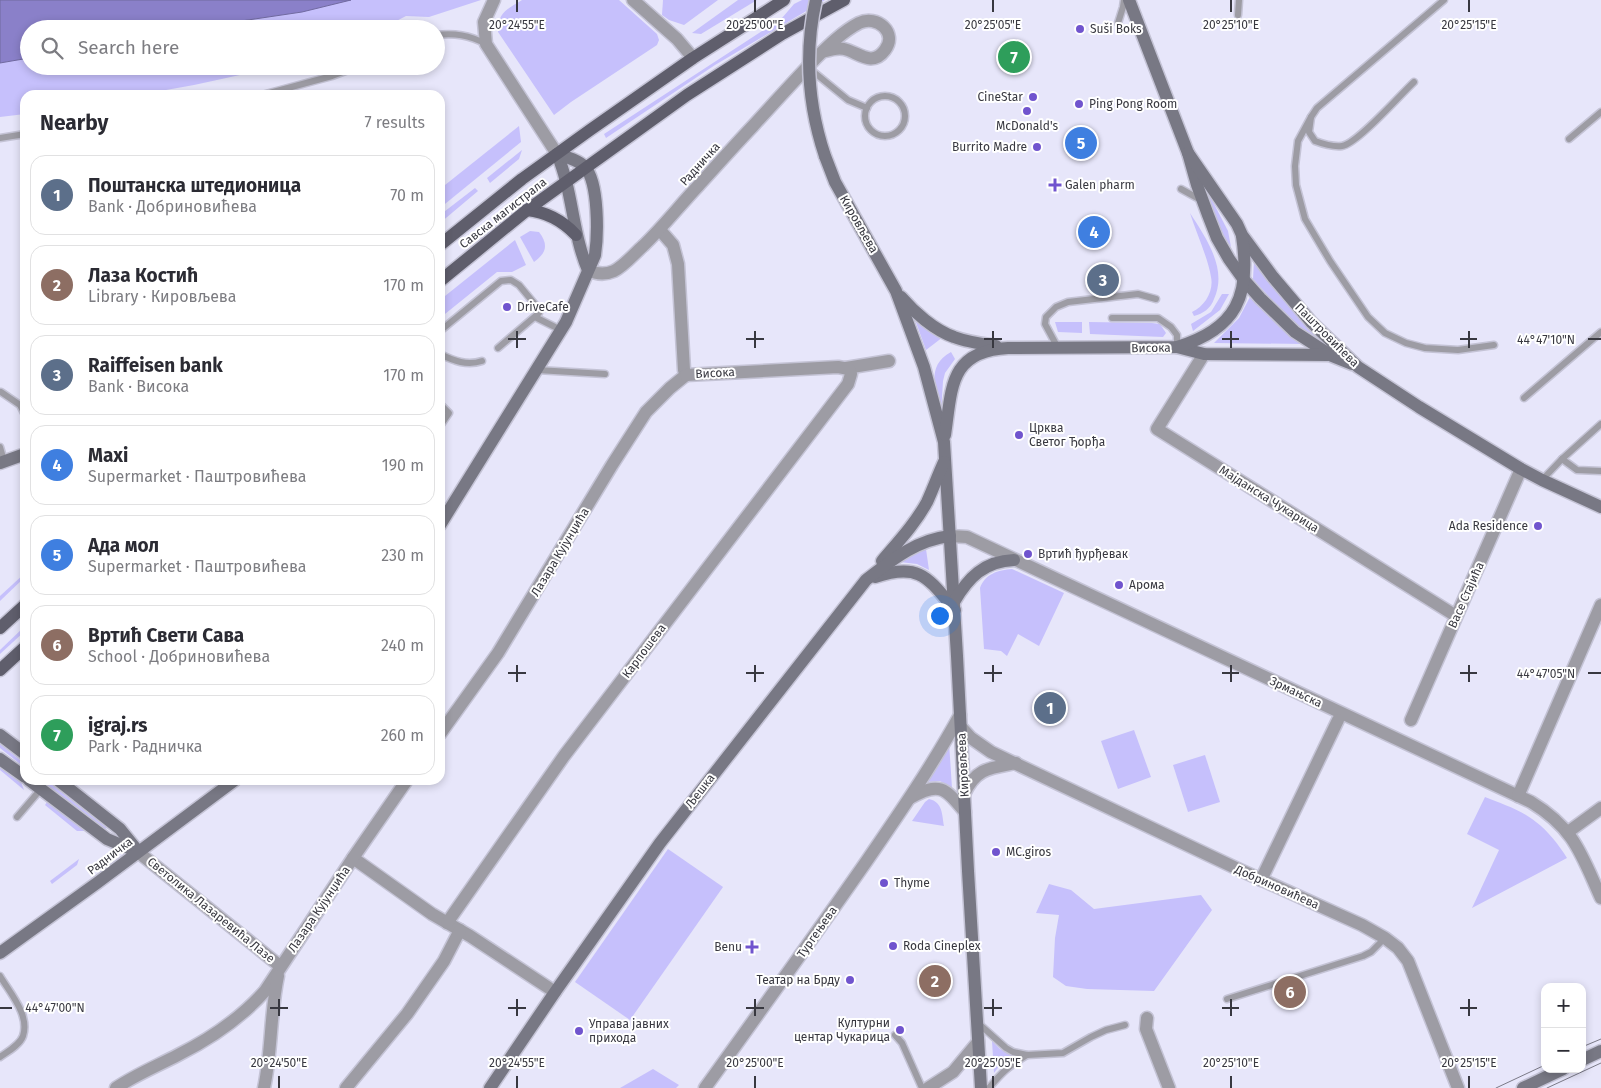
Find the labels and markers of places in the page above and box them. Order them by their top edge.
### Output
place label: Suši Boks [1090,22,1142,36]
marker: Suši Boks [1074,23,1086,35]
pin: 7 [998,38,1030,76]
place label: CineStar [977,90,1023,104]
marker: CineStar [1027,91,1039,103]
place label: Ping Pong Room [1089,97,1177,111]
marker: Ping Pong Room [1073,98,1085,110]
marker: McDonald's [1021,105,1033,117]
place label: McDonald's [996,119,1058,133]
pin: 5 [1065,124,1097,162]
place label: Burrito Madre [952,140,1027,154]
marker: Burrito Madre [1031,141,1043,153]
place label: Galen pharm [1065,178,1135,192]
marker: Galen pharm [1049,179,1061,191]
pin: 4 [1078,213,1110,251]
pin: 3 [1087,261,1119,299]
place label: DriveCafe [517,300,569,314]
marker: DriveCafe [501,301,513,313]
place label: Црква Светог Ђорђа [1029,421,1105,449]
marker: Црква Светог Ђорђа [1013,429,1025,441]
place label: Ada Residence [1449,519,1528,533]
marker: Ada Residence [1532,520,1544,532]
place label: Вртић ђурђевак [1038,547,1129,561]
marker: Вртић ђурђевак [1022,548,1034,560]
place label: Арома [1129,578,1165,592]
marker: Арома [1113,579,1125,591]
pin: 1 [1034,689,1066,727]
place label: MC.giros [1006,845,1052,859]
marker: MC.giros [990,846,1002,858]
place label: Thyme [894,876,930,890]
marker: Thyme [878,877,890,889]
place label: Roda Cineplex [903,939,981,953]
place label: Benu [714,940,742,954]
marker: Roda Cineplex [887,940,899,952]
marker: Benu [746,941,758,953]
pin: 2 [919,962,951,1000]
place label: Театар на Брду [757,973,840,987]
pin: 6 [1274,973,1306,1011]
marker: Театар на Брду [844,974,856,986]
place label: Културни центар Чукарица [794,1016,890,1044]
place label: Управа јавних прихода [589,1017,669,1045]
marker: Културни центар Чукарица [894,1024,906,1036]
marker: Управа јавних прихода [573,1025,585,1037]

